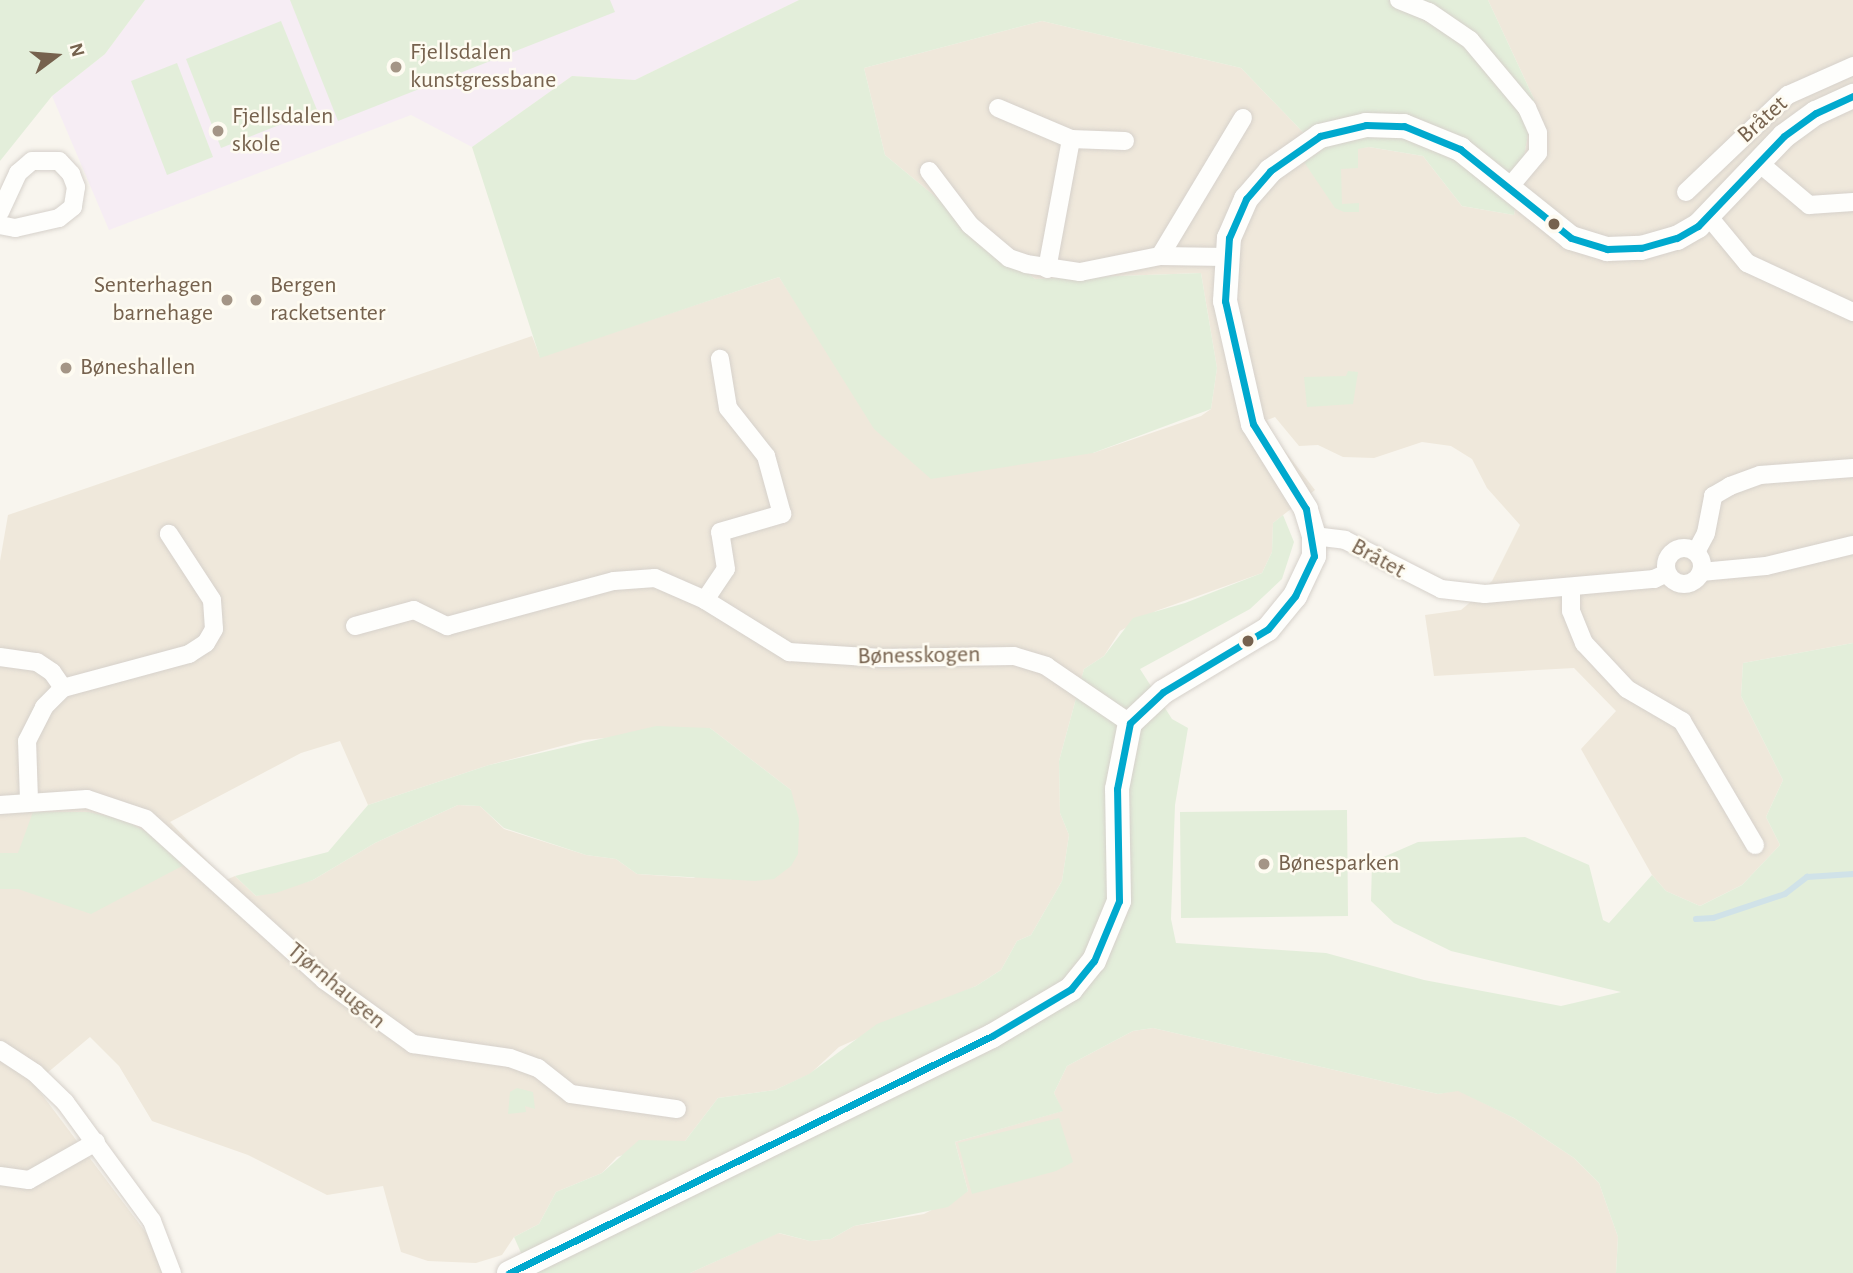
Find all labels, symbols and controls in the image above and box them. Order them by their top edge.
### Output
north arrow [21,21,91,91]
place label: Fjellsdalen kunstgressbane [410,39,556,95]
text: N [66,41,88,59]
marker: Fjellsdalen kunstgressbane [388,59,404,75]
street label: Bråtet [1732,90,1794,150]
place label: Fjellsdalen skole [232,103,333,159]
marker: Fjellsdalen skole [210,123,226,139]
unlabelled marker [1547,217,1561,231]
place label: Senterhagen barnehage [94,272,213,328]
place label: Bergen racketsenter [270,272,386,328]
marker: Senterhagen barnehage [219,292,235,308]
marker: Bergen racketsenter [248,292,264,308]
place label: Bøneshallen [80,354,195,382]
marker: Bøneshallen [58,360,74,376]
street label: Bråtet [1346,533,1410,585]
unlabelled marker [1241,634,1255,648]
street label: Bønesskogen [857,641,981,671]
place label: Bønesparken [1278,850,1399,878]
marker: Bønesparken [1256,856,1272,872]
street label: Tjørnhaugen [281,936,391,1036]

